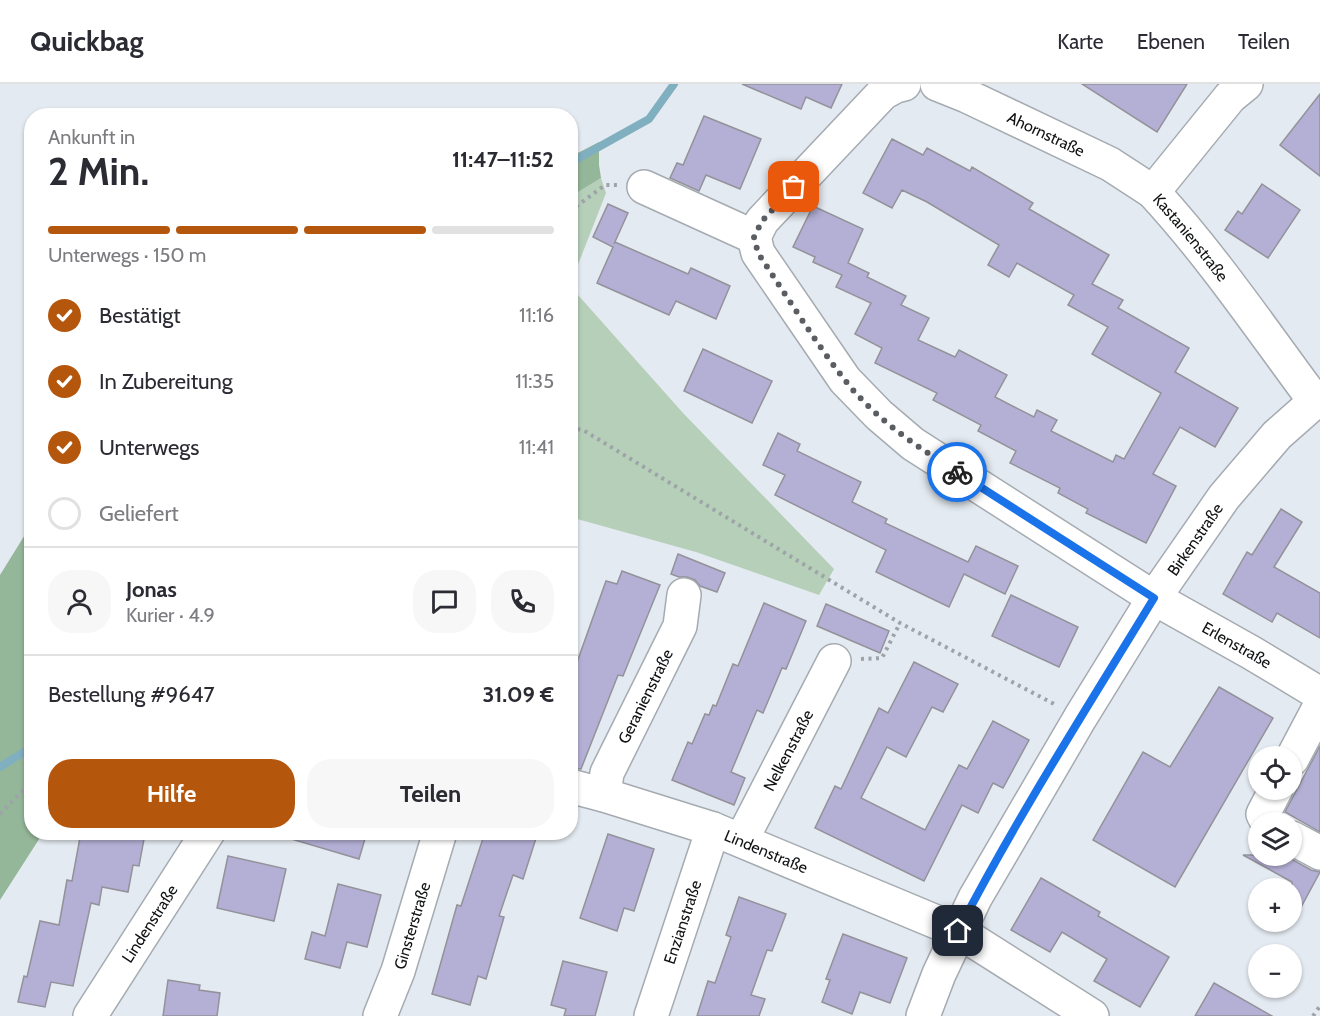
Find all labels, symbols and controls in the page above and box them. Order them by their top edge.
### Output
text: Quickbag [30,24,144,58]
text: Karte [1057,29,1104,54]
text: Ebenen [1137,29,1205,54]
text: Teilen [1238,29,1290,54]
street label: Ahornstraße [1004,108,1088,161]
text: Ankunft in [48,125,135,149]
text: 11:47–11:52 [452,146,554,173]
text: 2 Min. [48,147,149,195]
pin [768,161,819,212]
icon: bag [777,170,810,203]
street label: Kastanienstraße [1149,190,1232,285]
text: Unterwegs · 150 m [48,243,206,267]
icon: check [48,299,81,332]
text: Bestätigt [99,302,181,329]
text: 11:16 [519,303,554,327]
icon: check [48,365,81,398]
text: In Zubereitung [99,368,233,395]
text: 11:35 [515,369,554,393]
icon: check [48,431,81,464]
text: Unterwegs [99,434,199,461]
text: 11:41 [519,435,554,459]
courier [927,442,987,502]
icon: bike [941,456,974,489]
text: Geliefert [99,500,179,527]
street label: Birkenstraße [1163,500,1227,579]
button: person [48,570,111,633]
button: chat [413,570,476,633]
button: phone [491,570,554,633]
text: Jonas [126,576,177,603]
text: Kurier · 4.9 [126,603,215,627]
street label: Erlenstraße [1199,618,1275,673]
street label: Geranienstraße [614,646,677,747]
text: Bestellung #9647 [48,681,214,708]
text: 31.09 € [482,681,554,708]
street label: Nelkenstraße [759,706,817,794]
map controls [1248,746,1302,998]
button: locate [1248,746,1302,800]
button: Hilfe [48,759,295,828]
button: Teilen [307,759,554,828]
button: layers [1248,812,1302,866]
street label: Lindenstraße [722,826,811,877]
street label: Enzianstraße [660,878,705,967]
button: + [1248,878,1302,932]
street label: Ginsterstraße [390,880,434,972]
street label: Lindenstraße [118,881,182,966]
pin [932,905,983,956]
icon: home [941,914,974,947]
button: − [1248,944,1302,998]

